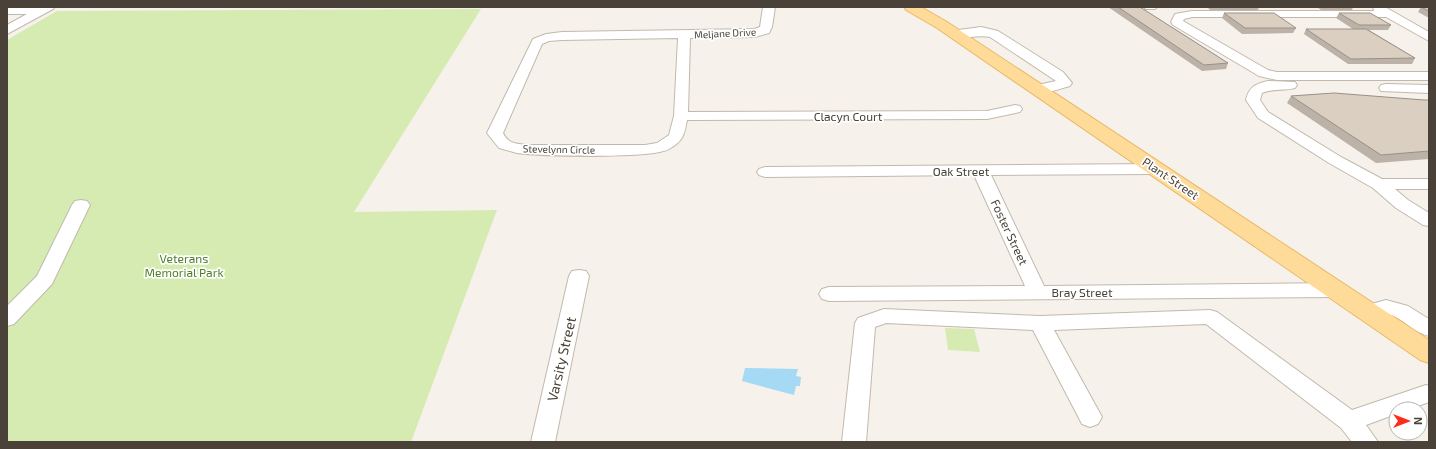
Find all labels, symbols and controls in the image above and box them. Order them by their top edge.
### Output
street label: Meljane Drive [694,25,756,41]
street label: Clacyn Court [814,109,883,123]
street label: Stevelynn Circle [523,142,595,156]
street label: Plant Street [1140,154,1202,202]
street label: Oak Street [933,164,990,178]
street label: Foster Street [989,197,1031,267]
park label: Veterans Memorial Park [144,251,224,279]
street label: Bray Street [1052,285,1113,299]
street label: Varsity Street [543,315,579,403]
north arrow [1388,401,1428,441]
text: N [1412,417,1425,425]

